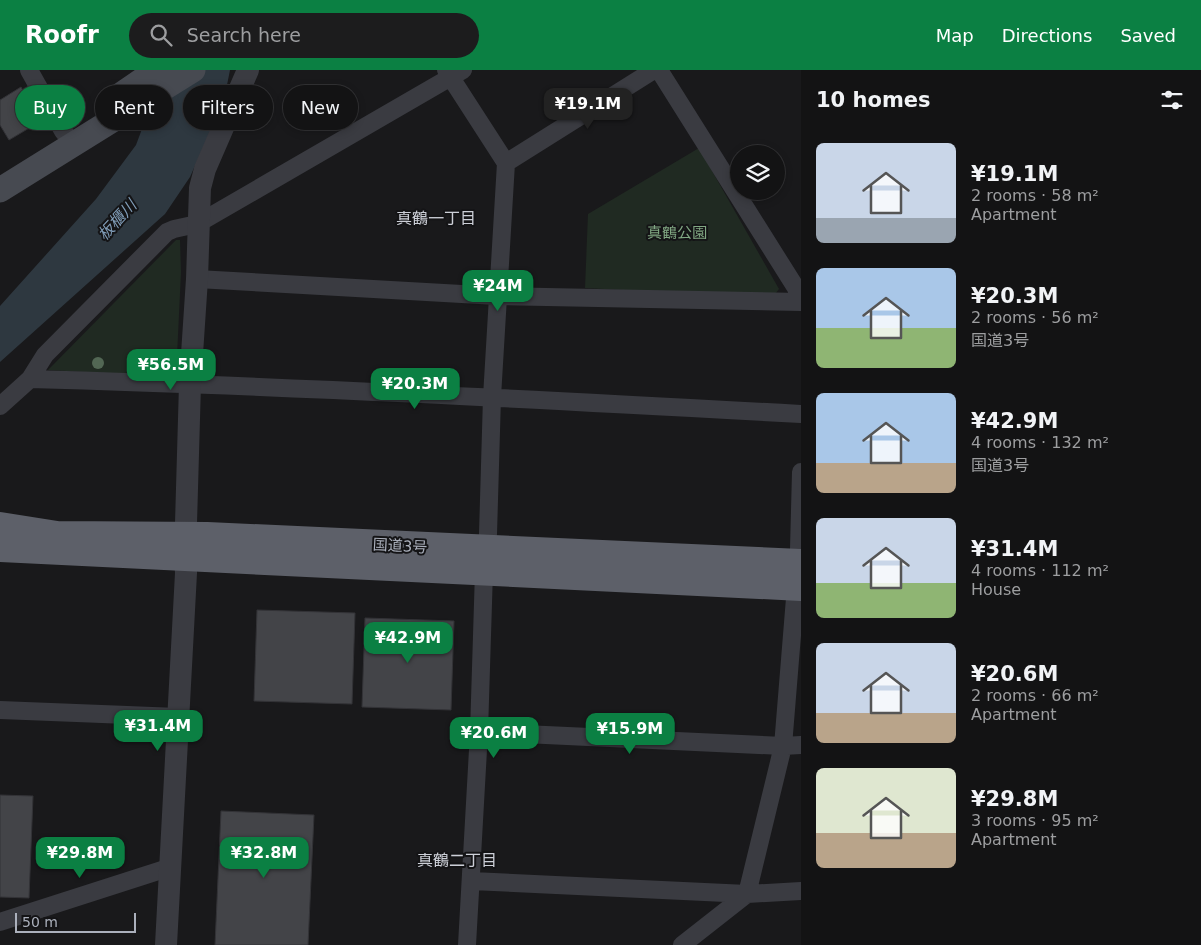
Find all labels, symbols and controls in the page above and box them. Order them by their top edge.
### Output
search box [129,13,479,58]
text: Roofr [25,21,99,49]
icon: search [147,21,175,49]
text: Search here [187,24,301,46]
text: Map [936,25,974,46]
text: Directions [1002,25,1092,46]
text: Saved [1120,25,1176,46]
chip: Buy [15,85,85,130]
chip: Rent [95,85,173,130]
chip: Filters [183,85,273,130]
chip: New [283,85,358,130]
icon: filters [1158,86,1186,114]
pin: ¥19.1M [547,88,629,130]
text: 10 homes [816,88,931,112]
text: ¥19.1M [555,94,621,113]
map controls [730,145,785,200]
button: layers [730,145,785,200]
text: ¥19.1M [971,162,1058,186]
icon: home [856,163,916,223]
text: 2 rooms · 58 m² [971,186,1099,205]
water label: 板櫃川 [94,195,142,244]
text: Apartment [971,205,1057,224]
district label: 真鶴一丁目 [396,209,476,228]
park label: 真鶴公園 [647,224,707,242]
pin: ¥24M [468,270,528,312]
text: ¥24M [473,276,523,295]
text: ¥20.3M [971,284,1058,308]
icon: home [856,288,916,348]
text: 2 rooms · 56 m² [971,308,1099,327]
text: 国道3号 [971,331,1029,350]
pin: ¥56.5M [130,348,212,391]
text: ¥56.5M [138,355,204,374]
pin: ¥20.3M [374,368,456,410]
text: ¥20.3M [382,374,448,393]
text: ¥42.9M [971,409,1058,433]
icon: home [856,413,916,473]
text: 4 rooms · 132 m² [971,433,1109,452]
text: 国道3号 [971,456,1029,475]
street label: 国道3号 [372,536,428,556]
text: ¥31.4M [971,537,1058,561]
icon: home [856,538,916,598]
text: 4 rooms · 112 m² [971,561,1109,580]
text: House [971,580,1021,599]
pin: ¥42.9M [367,622,449,664]
text: ¥42.9M [375,628,441,647]
text: ¥20.6M [971,662,1058,686]
icon: home [856,663,916,723]
text: 2 rooms · 66 m² [971,686,1099,705]
text: Apartment [971,705,1057,724]
pin: ¥31.4M [117,710,199,752]
pin: ¥15.9M [589,712,671,755]
text: ¥31.4M [125,716,191,735]
pin: ¥20.6M [453,716,535,759]
text: ¥15.9M [597,719,663,738]
text: ¥20.6M [461,723,527,742]
text: ¥29.8M [971,787,1058,811]
icon: home [856,788,916,848]
text: 3 rooms · 95 m² [971,811,1099,830]
text: Apartment [971,830,1057,849]
pin: ¥29.8M [39,836,121,879]
pin: ¥32.8M [223,836,305,879]
text: ¥29.8M [47,843,113,862]
text: ¥32.8M [231,843,297,862]
district label: 真鶴二丁目 [417,851,497,870]
scale bar [15,910,136,933]
text: 50 m [22,914,58,930]

